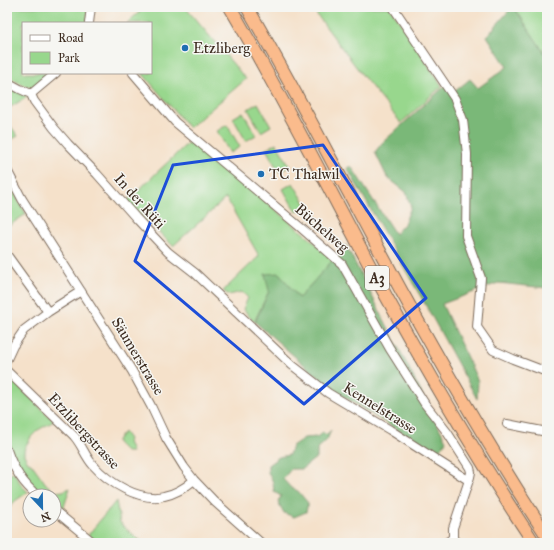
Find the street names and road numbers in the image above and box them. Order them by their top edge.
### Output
street label: In der Rüti [110,170,170,232]
street label: Büchelweg [291,200,353,257]
road number: A3 [365,266,389,290]
street label: Säumerstrasse [108,314,168,398]
street label: Kennelstrasse [340,378,420,438]
street label: Etzlibergstrasse [44,389,124,473]

